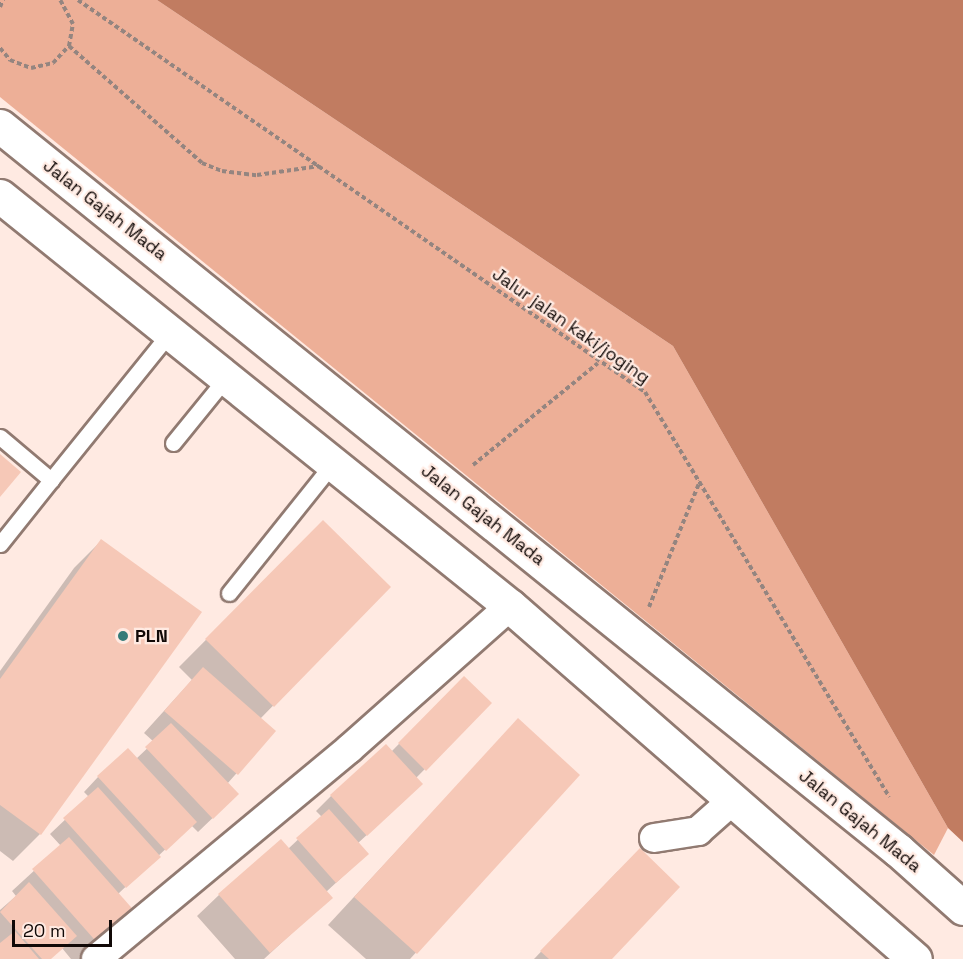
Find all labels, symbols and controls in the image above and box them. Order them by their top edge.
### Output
street label: Jalan Gajah Mada [39,155,171,265]
street label: Jalur jalan kaki/joging [488,263,654,389]
street label: Jalan Gajah Mada [417,460,549,570]
place label: PLN [135,625,168,647]
marker: PLN [116,629,130,643]
street label: Jalan Gajah Mada [794,765,926,877]
scale bar [15,908,116,946]
text: 20 m [23,919,66,942]

